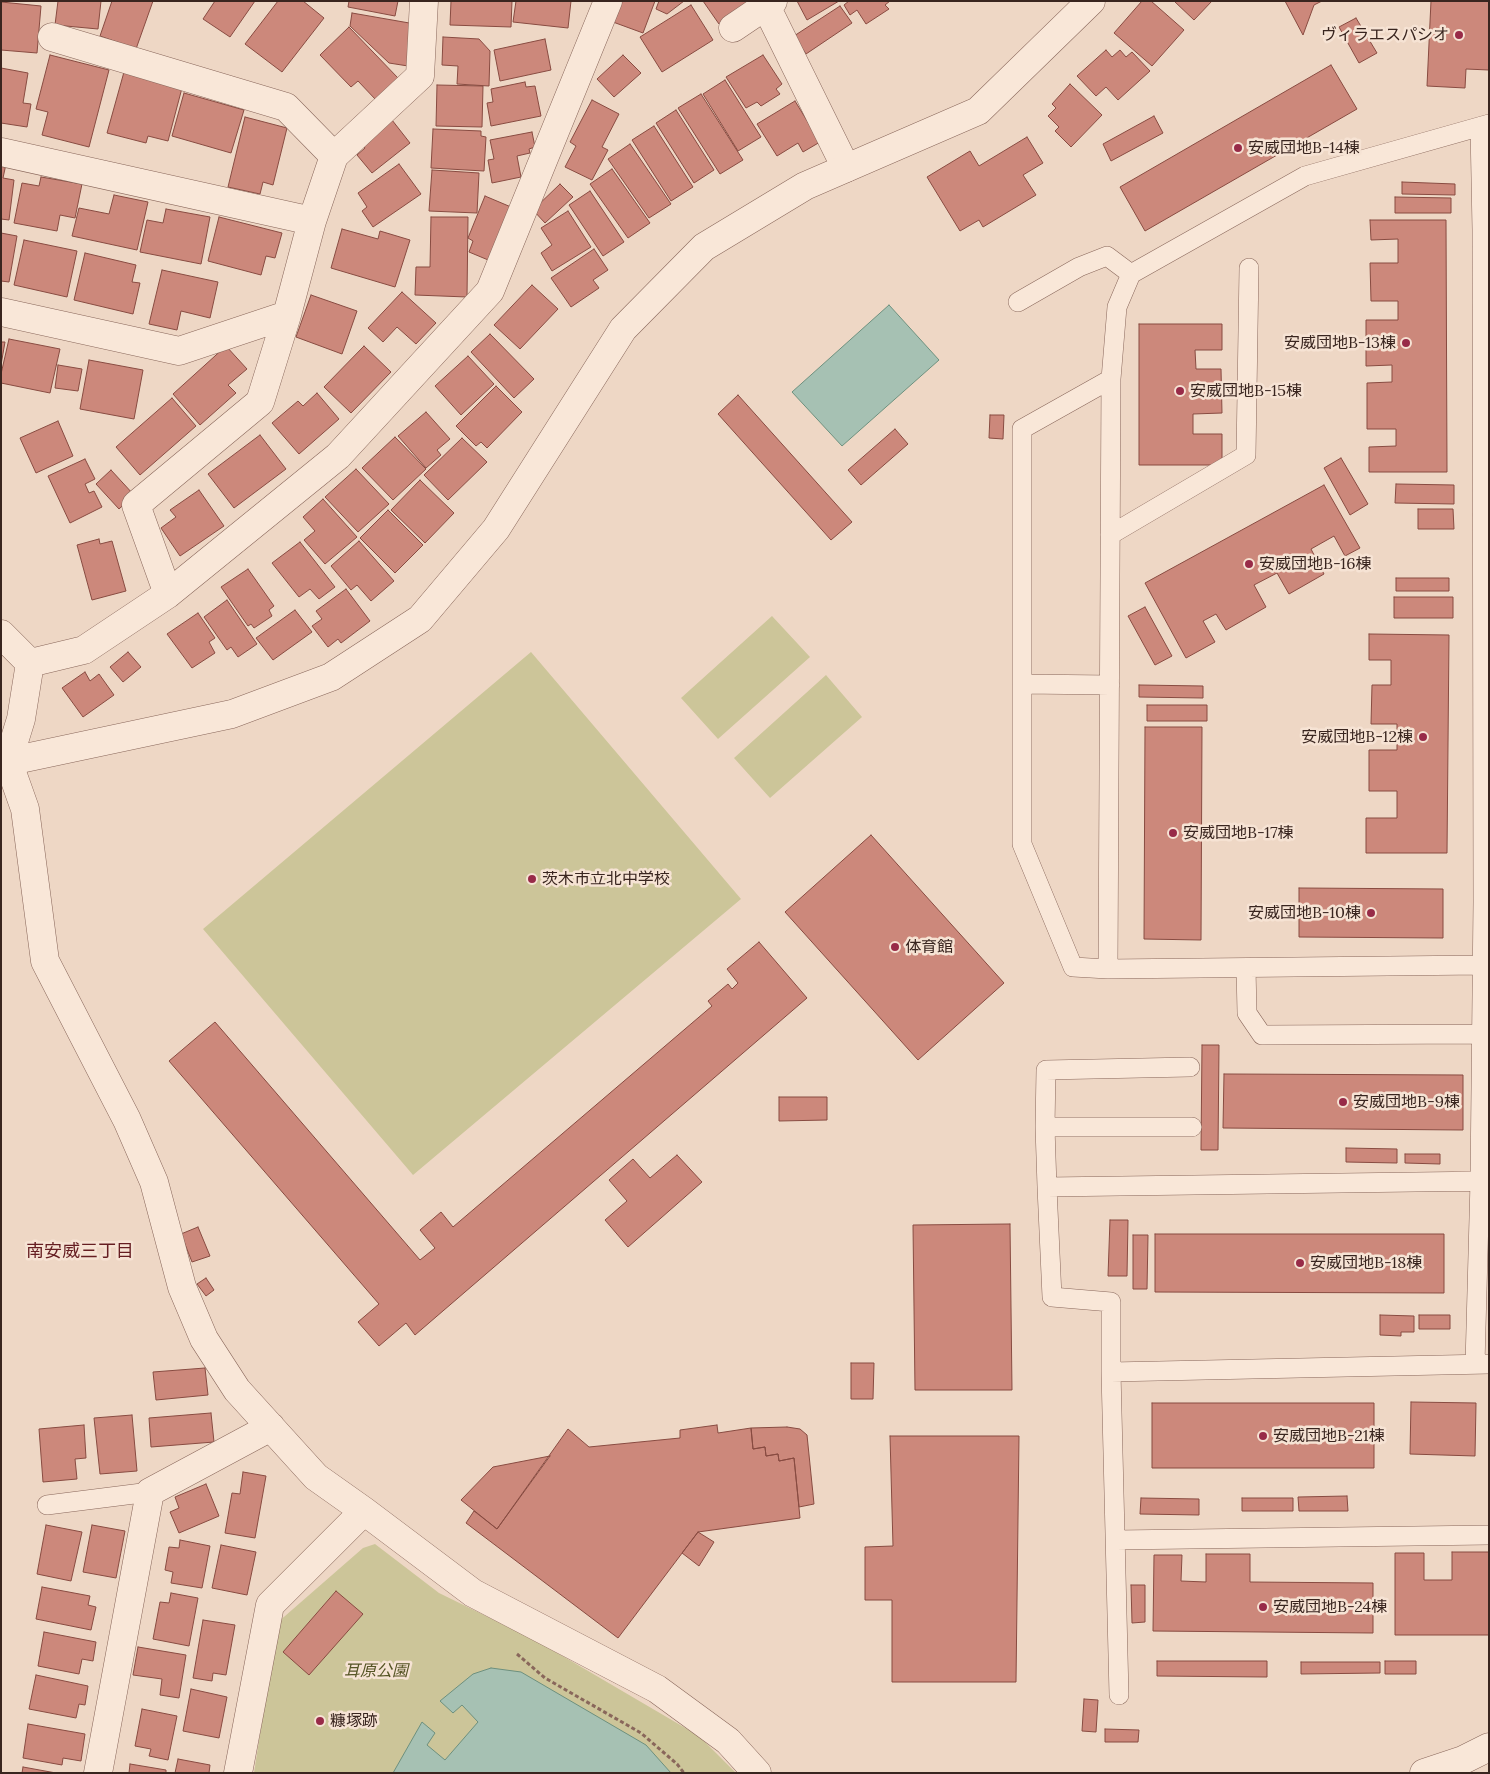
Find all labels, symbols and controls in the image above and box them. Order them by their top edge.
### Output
place label: ヴィラエスパシオ [1321,25,1449,45]
marker: ヴィラエスパシオ [1453,29,1465,41]
place label: 安威団地B-14棟 [1248,138,1360,158]
marker: 安威団地B-14棟 [1232,142,1244,154]
place label: 安威団地B-13棟 [1284,333,1396,353]
marker: 安威団地B-13棟 [1400,337,1412,349]
place label: 安威団地B-15棟 [1190,381,1302,401]
marker: 安威団地B-15棟 [1174,385,1186,397]
place label: 安威団地B-16棟 [1259,554,1371,574]
marker: 安威団地B-16棟 [1243,558,1255,570]
place label: 安威団地B-12棟 [1301,727,1413,747]
marker: 安威団地B-12棟 [1417,731,1429,743]
place label: 安威団地B-17棟 [1183,823,1294,843]
marker: 安威団地B-17棟 [1167,827,1179,839]
place label: 茨木市立北中学校 [542,869,670,889]
marker: 茨木市立北中学校 [526,873,538,885]
place label: 安威団地B-10棟 [1248,903,1361,923]
marker: 安威団地B-10棟 [1365,907,1377,919]
place label: 体育館 [905,937,953,957]
marker: 体育館 [889,941,901,953]
place label: 安威団地B-9棟 [1353,1092,1460,1112]
marker: 安威団地B-9棟 [1337,1096,1349,1108]
district label: 南安威三丁目 [26,1241,134,1263]
place label: 安威団地B-18棟 [1310,1253,1422,1273]
marker: 安威団地B-18棟 [1294,1257,1306,1269]
place label: 安威団地B-21棟 [1273,1426,1385,1446]
marker: 安威団地B-21棟 [1257,1430,1269,1442]
place label: 安威団地B-24棟 [1273,1597,1387,1617]
marker: 安威団地B-24棟 [1257,1601,1269,1613]
park label: 耳原公園 [344,1661,408,1681]
place label: 糠塚跡 [330,1711,378,1731]
marker: 糠塚跡 [314,1715,326,1727]

